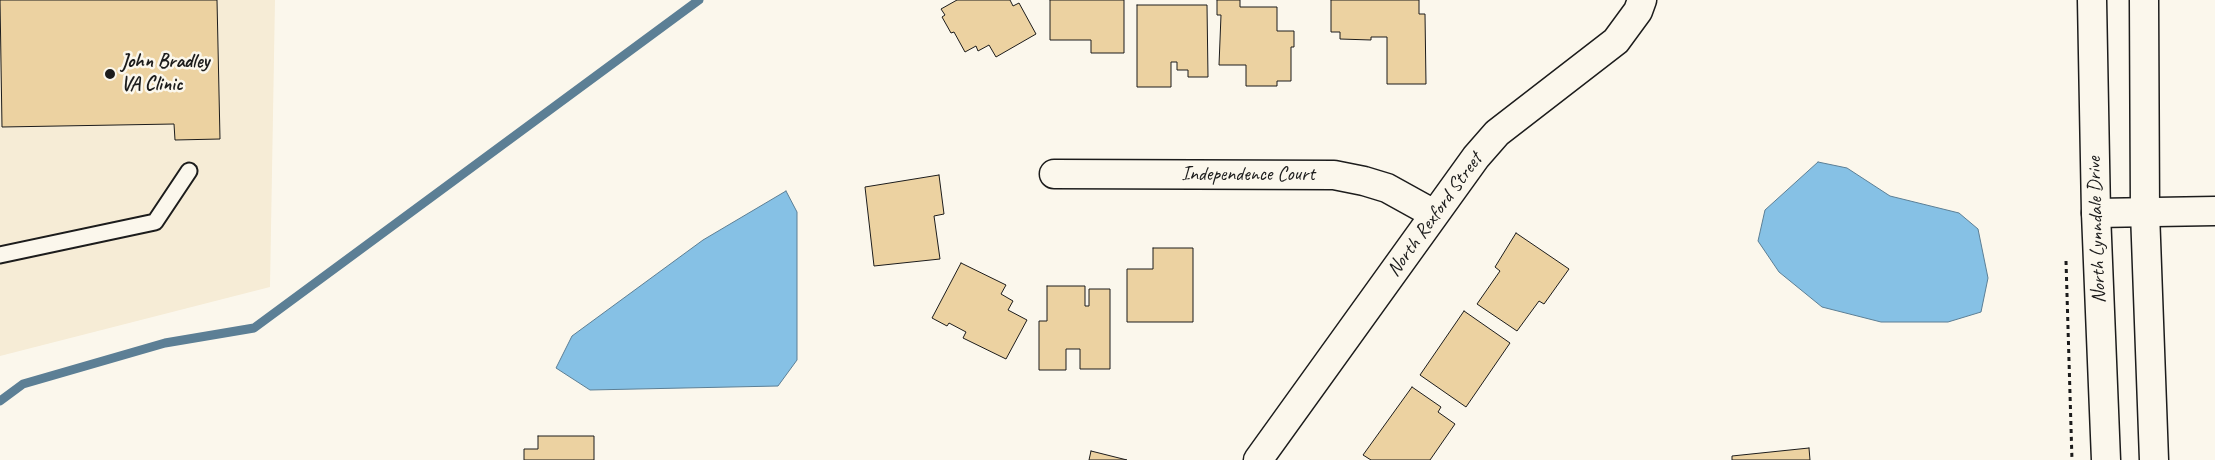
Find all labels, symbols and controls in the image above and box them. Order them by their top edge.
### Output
place label: John Bradley VA Clinic [121,50,209,97]
marker: John Bradley VA Clinic [103,67,117,81]
street label: North Rexford Street [1382,148,1488,282]
street label: North Lynndale Drive [2082,156,2112,304]
street label: Independence Court [1181,163,1315,187]

